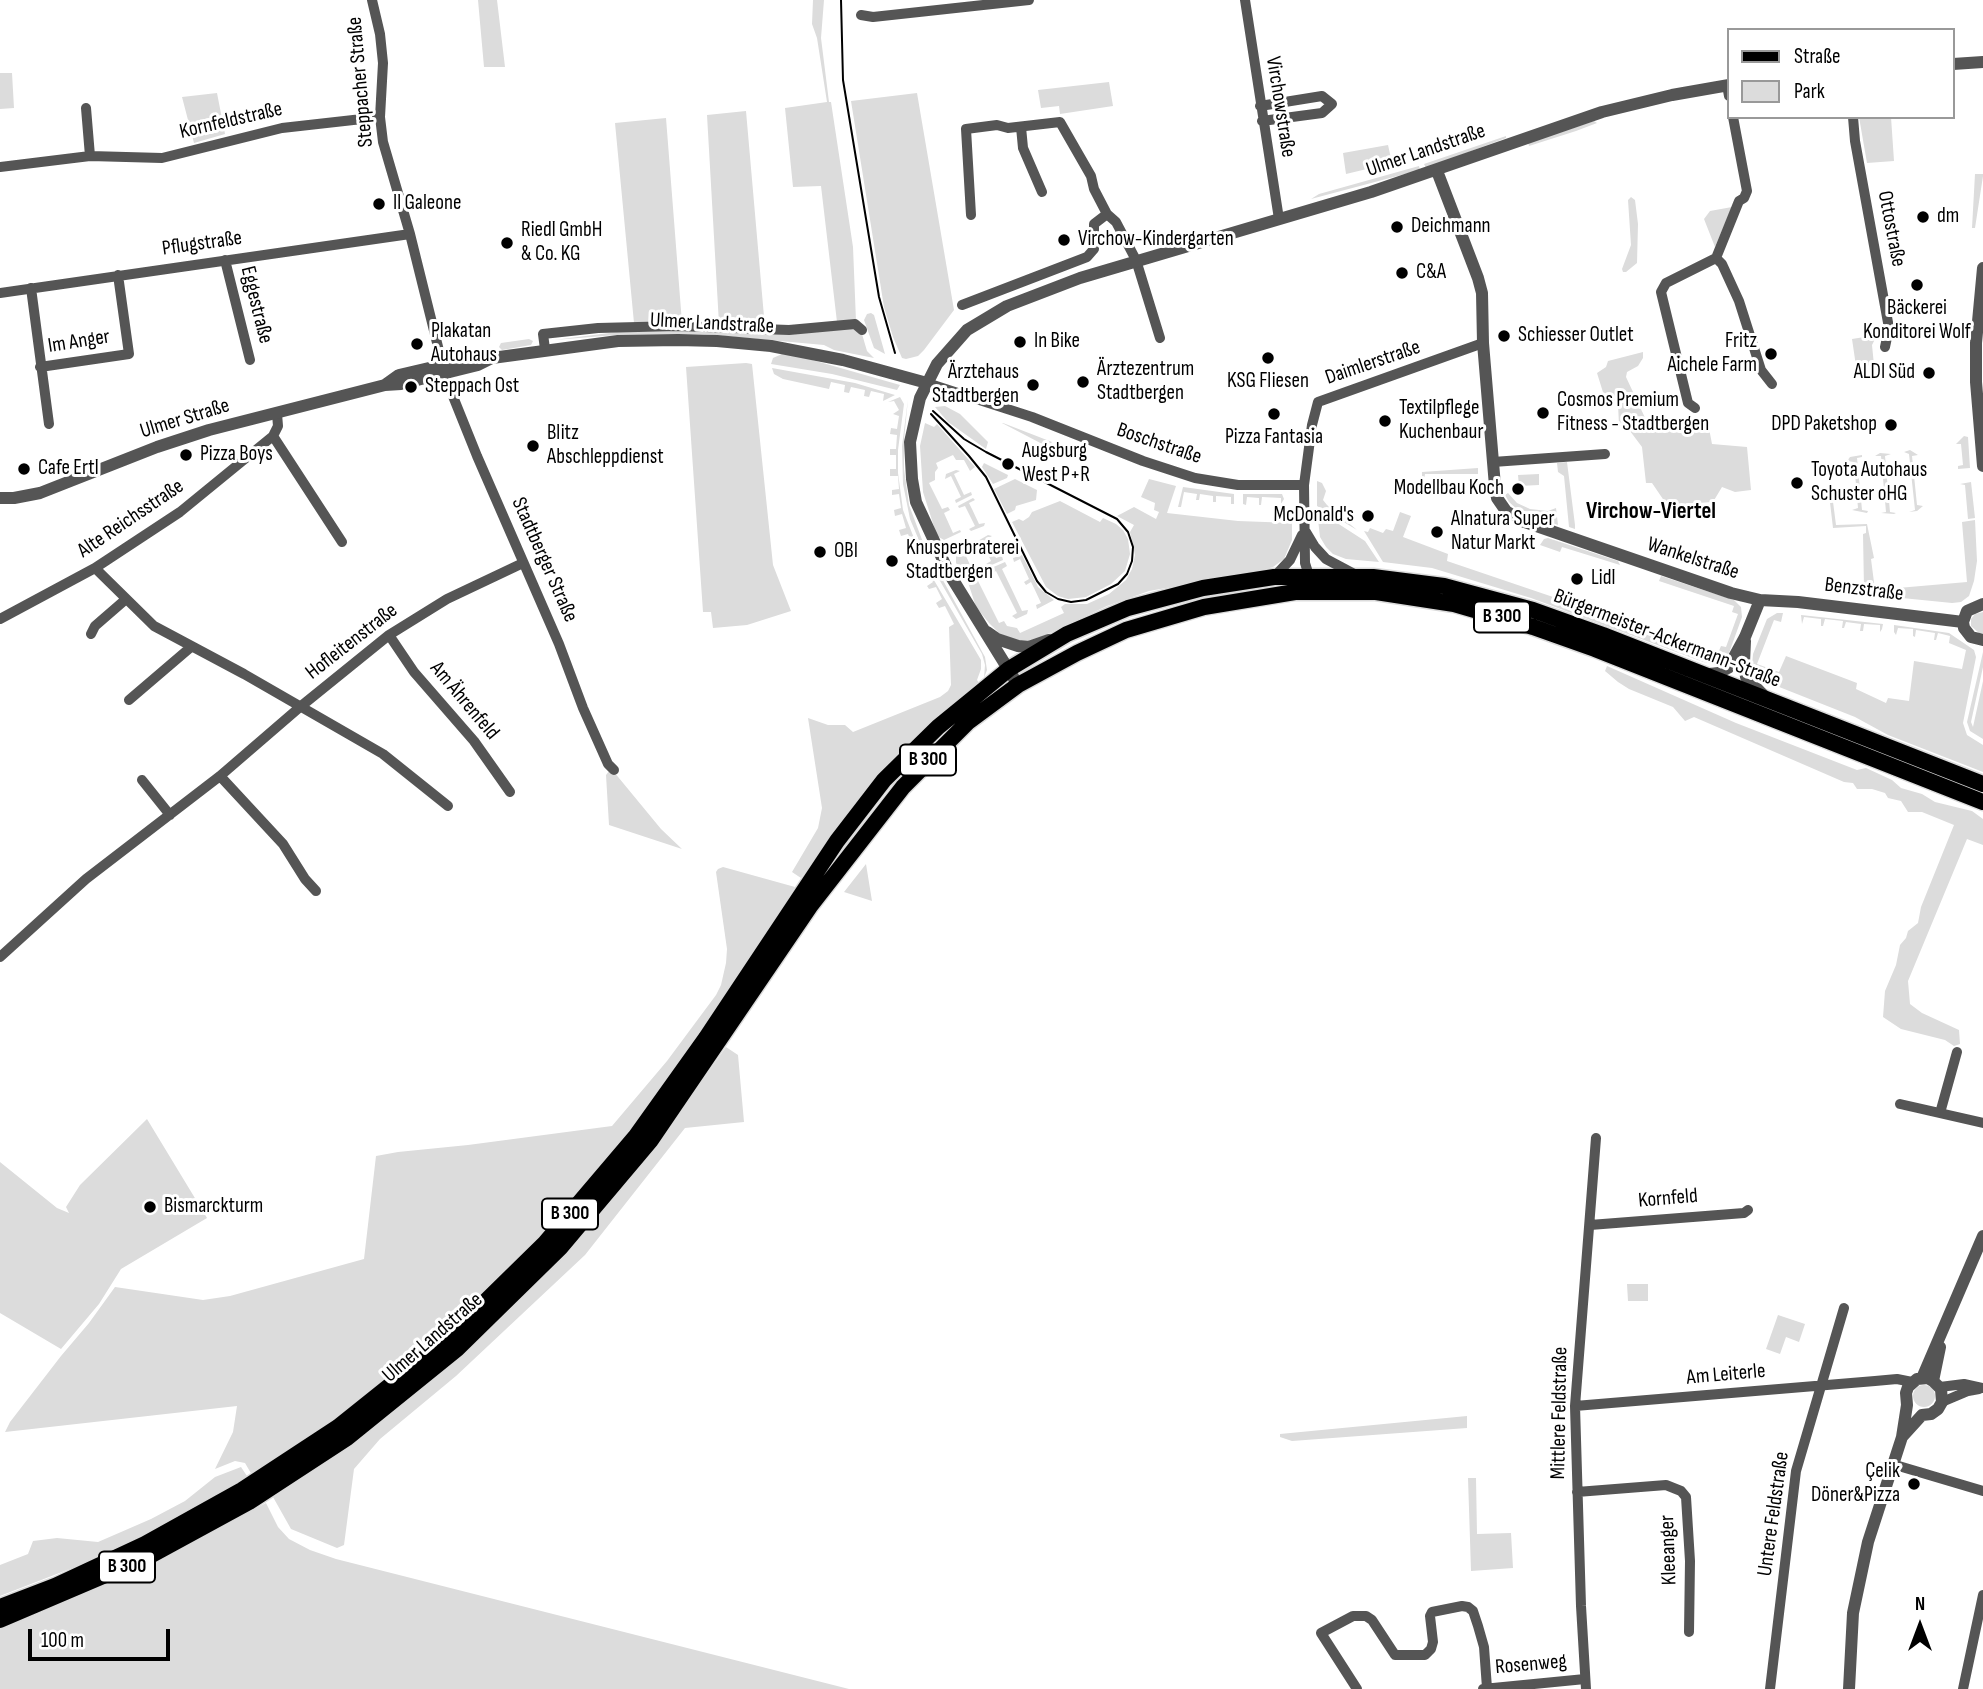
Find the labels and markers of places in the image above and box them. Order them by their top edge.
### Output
place label: Il Galeone [393,191,461,217]
marker: Il Galeone [371,196,387,212]
place label: dm [1937,204,1959,230]
marker: dm [1915,209,1931,225]
place label: Deichmann [1411,214,1491,240]
place label: Riedl GmbH & Co. KG [521,218,602,268]
marker: Deichmann [1389,219,1405,235]
place label: Virchow-Kindergarten [1078,227,1234,253]
marker: Virchow-Kindergarten [1056,232,1072,248]
marker: Riedl GmbH & Co. KG [499,235,515,251]
place label: C&A [1416,260,1446,286]
marker: C&A [1394,265,1410,281]
marker: Bäckerei Konditorei Wolf [1909,277,1925,293]
place label: Bäckerei Konditorei Wolf [1863,296,1971,346]
place label: Plakatan Autohaus [431,319,497,369]
place label: Schiesser Outlet [1518,323,1634,349]
marker: Schiesser Outlet [1496,328,1512,344]
place label: In Bike [1034,329,1080,355]
place label: Fritz Aichele Farm [1667,329,1757,379]
marker: In Bike [1012,334,1028,350]
marker: Plakatan Autohaus [409,336,425,352]
marker: Fritz Aichele Farm [1763,346,1779,362]
marker: KSG Fliesen [1260,350,1276,366]
place label: Ärztezentrum Stadtbergen [1097,357,1194,407]
place label: Ärztehaus Stadtbergen [932,360,1019,410]
place label: ALDI Süd [1854,360,1915,386]
marker: ALDI Süd [1921,365,1937,381]
place label: KSG Fliesen [1227,369,1309,395]
place label: Steppach Ost [425,374,519,400]
marker: Ärztezentrum Stadtbergen [1075,374,1091,390]
marker: Ärztehaus Stadtbergen [1025,377,1041,393]
marker: Steppach Ost [403,379,419,395]
place label: Cosmos Premium Fitness - Stadtbergen [1557,388,1709,438]
place label: Textilpflege Kuchenbaur [1399,396,1483,446]
marker: Cosmos Premium Fitness - Stadtbergen [1535,405,1551,421]
marker: Pizza Fantasia [1266,406,1282,422]
place label: DPD Paketshop [1771,412,1877,438]
marker: Textilpflege Kuchenbaur [1377,413,1393,429]
marker: DPD Paketshop [1883,417,1899,433]
place label: Blitz Abschleppdienst [547,421,664,471]
place label: Pizza Fantasia [1225,425,1323,451]
marker: Blitz Abschleppdienst [525,438,541,454]
place label: Augsburg West P+R [1022,439,1090,489]
place label: Pizza Boys [200,442,273,468]
marker: Pizza Boys [178,447,194,463]
place label: Cafe Ertl [38,456,99,482]
marker: Augsburg West P+R [1000,456,1016,472]
place label: Toyota Autohaus Schuster oHG [1811,458,1927,508]
marker: Cafe Ertl [16,461,32,477]
marker: Toyota Autohaus Schuster oHG [1789,475,1805,491]
place label: Modellbau Koch [1394,476,1504,502]
marker: Modellbau Koch [1510,481,1526,497]
place label: McDonald's [1274,503,1354,529]
place label: Alnatura Super Natur Markt [1451,507,1554,557]
marker: McDonald's [1360,508,1376,524]
marker: Alnatura Super Natur Markt [1429,524,1445,540]
place label: Knusperbraterei Stadtbergen [906,536,1019,586]
place label: OBI [834,539,858,565]
marker: OBI [812,544,828,560]
marker: Knusperbraterei Stadtbergen [884,553,900,569]
place label: Lidl [1591,566,1615,592]
marker: Lidl [1569,571,1585,587]
place label: Bismarckturm [164,1194,263,1220]
marker: Bismarckturm [142,1199,158,1215]
place label: Çelik Döner&Pizza [1811,1459,1900,1509]
marker: Çelik Döner&Pizza [1906,1476,1922,1492]

